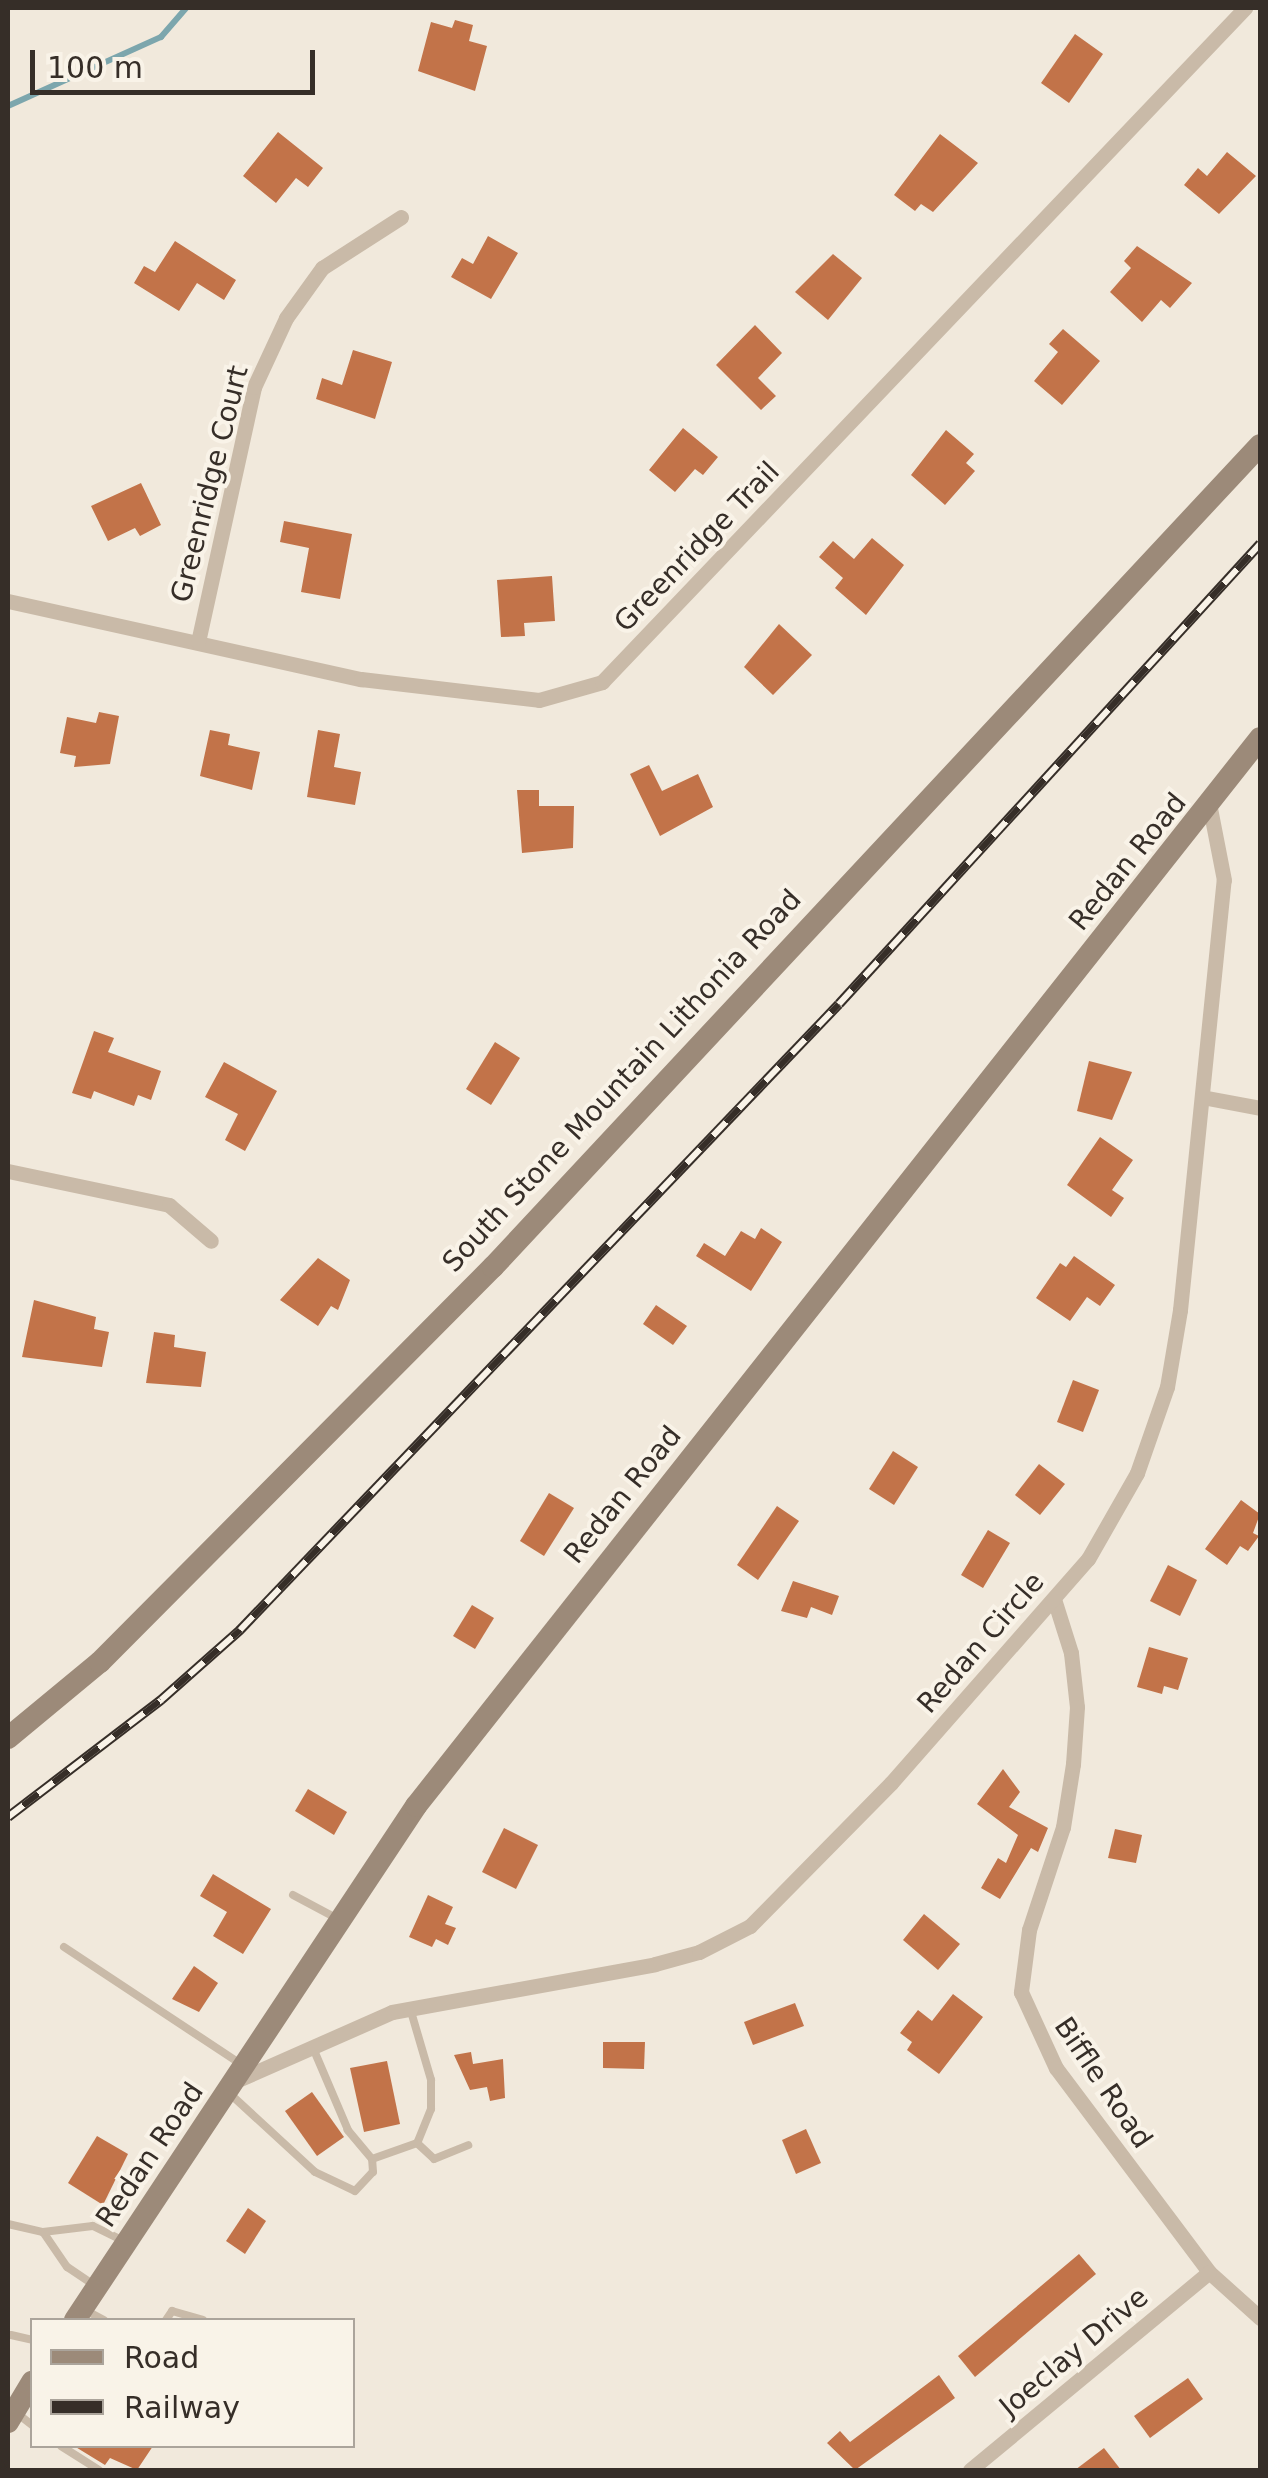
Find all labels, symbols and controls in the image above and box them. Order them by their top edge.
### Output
scale bar [35,30,320,92]
text: 100 m [47,50,143,85]
street label: Greenridge Court [164,362,256,606]
street label: Greenridge Trail [607,455,787,639]
street label: Redan Road [1062,786,1194,938]
street label: South Stone Mountain Lithonia Road [436,883,808,1279]
street label: Redan Road [557,1419,689,1571]
street label: Redan Circle [911,1566,1051,1720]
street label: Biffle Road [1047,2011,1159,2155]
street label: Redan Road [89,2076,211,2234]
street label: Joeclay Drive [993,2280,1155,2424]
legend [30,2318,355,2448]
text: Road [124,2340,199,2375]
text: Railway [124,2390,240,2425]

